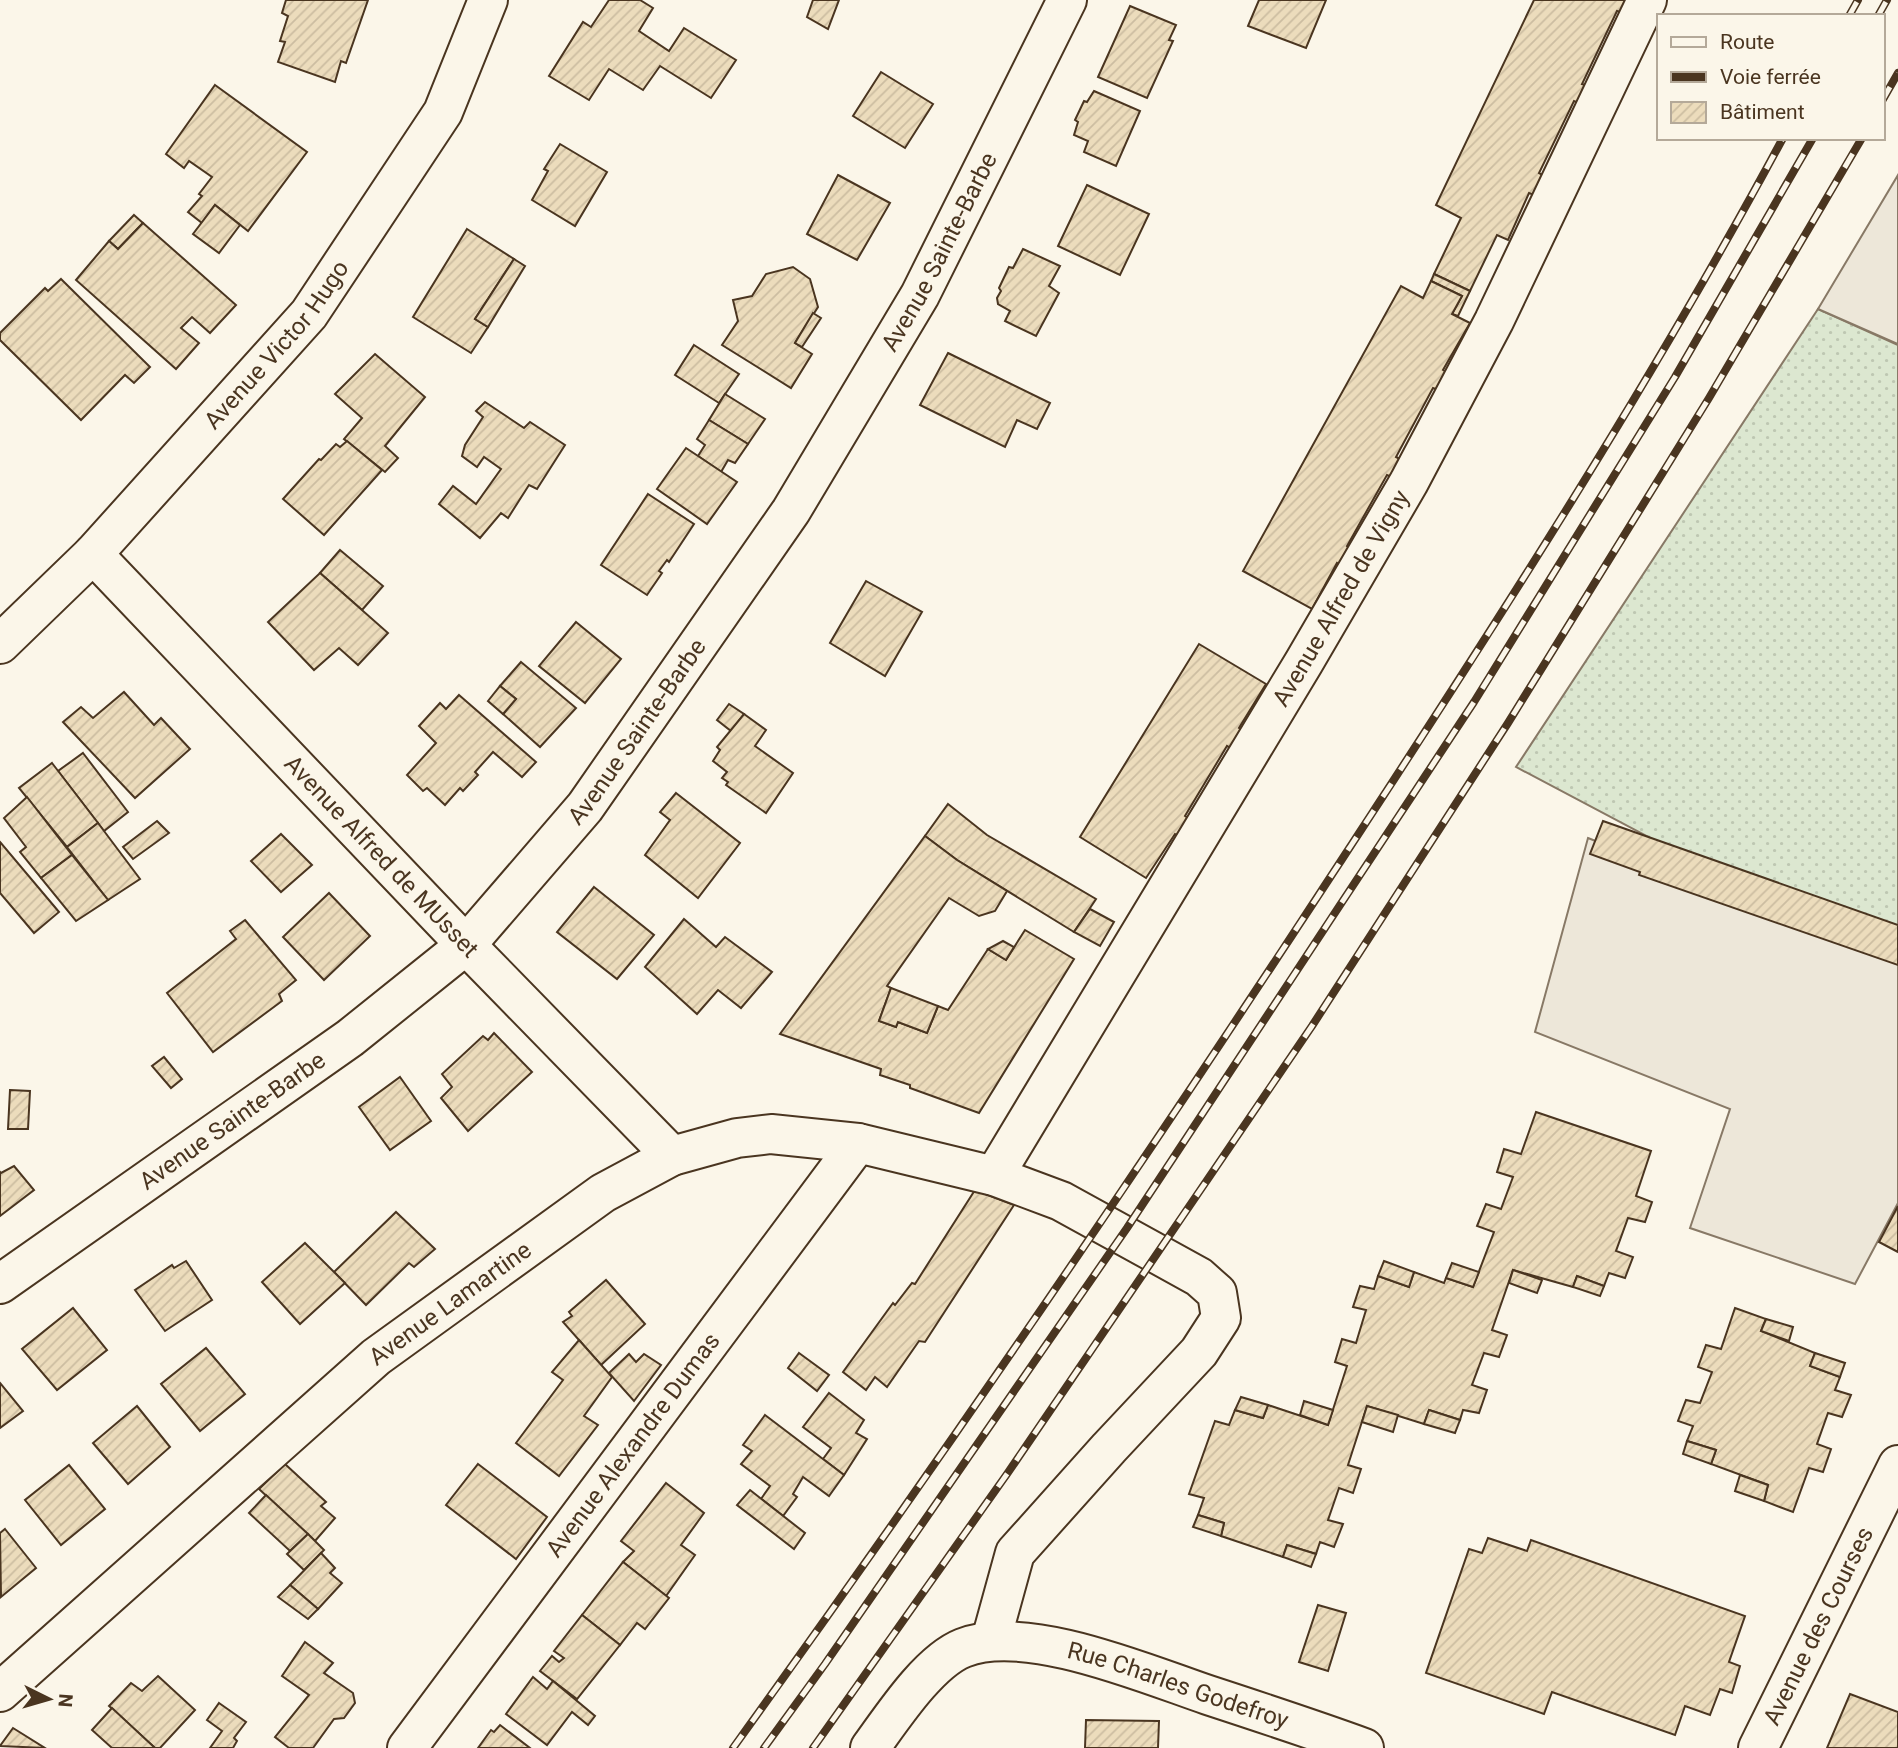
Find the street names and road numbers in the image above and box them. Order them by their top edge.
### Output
street label: Avenue Sainte-Barbe [876,148,1003,356]
street label: Avenue Victor Hugo [198,255,355,435]
street label: Avenue Alfred de Vigny [1267,484,1416,711]
street label: Avenue Sainte-Barbe [562,634,712,831]
street label: Avenue Alfred de MUsset [279,750,484,963]
street label: Avenue Sainte-Barbe [134,1046,331,1196]
street label: Avenue Lamartine [364,1236,537,1371]
street label: Avenue Alexandre Dumas [540,1327,726,1563]
street label: Avenue des Courses [1758,1523,1879,1730]
street label: Rue Charles Godefroy [1064,1636,1293,1735]

